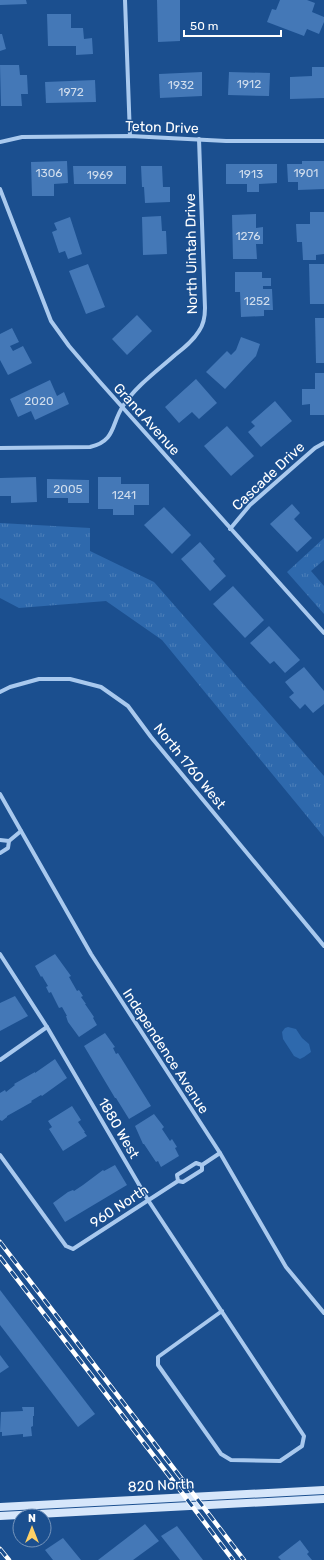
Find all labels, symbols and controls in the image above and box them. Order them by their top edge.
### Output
scale bar [184,12,281,38]
text: 50 m [190,19,218,33]
house number: 1912 [237,77,261,91]
house number: 1932 [168,78,194,92]
house number: 1972 [58,85,84,99]
street label: Teton Drive [125,118,199,137]
house number: 1306 [35,166,63,180]
house number: 1901 [293,166,319,180]
house number: 1913 [239,167,263,181]
house number: 1969 [87,168,113,182]
street label: North Uintah Drive [182,193,201,315]
house number: 1276 [235,229,261,243]
house number: 1252 [244,294,270,308]
street label: Grand Avenue [110,380,184,459]
house number: 2020 [24,394,54,408]
street label: Cascade Drive [229,438,308,514]
house number: 2005 [53,482,83,496]
house number: 1241 [112,488,136,502]
street label: North 1760 West [150,720,230,813]
street label: Independence Avenue [119,986,212,1117]
street label: 1880 West [94,1095,143,1162]
street label: 960 North [87,1181,152,1232]
street label: 820 North [127,1475,195,1496]
north arrow [12,1508,52,1548]
text: N [28,1512,36,1525]

